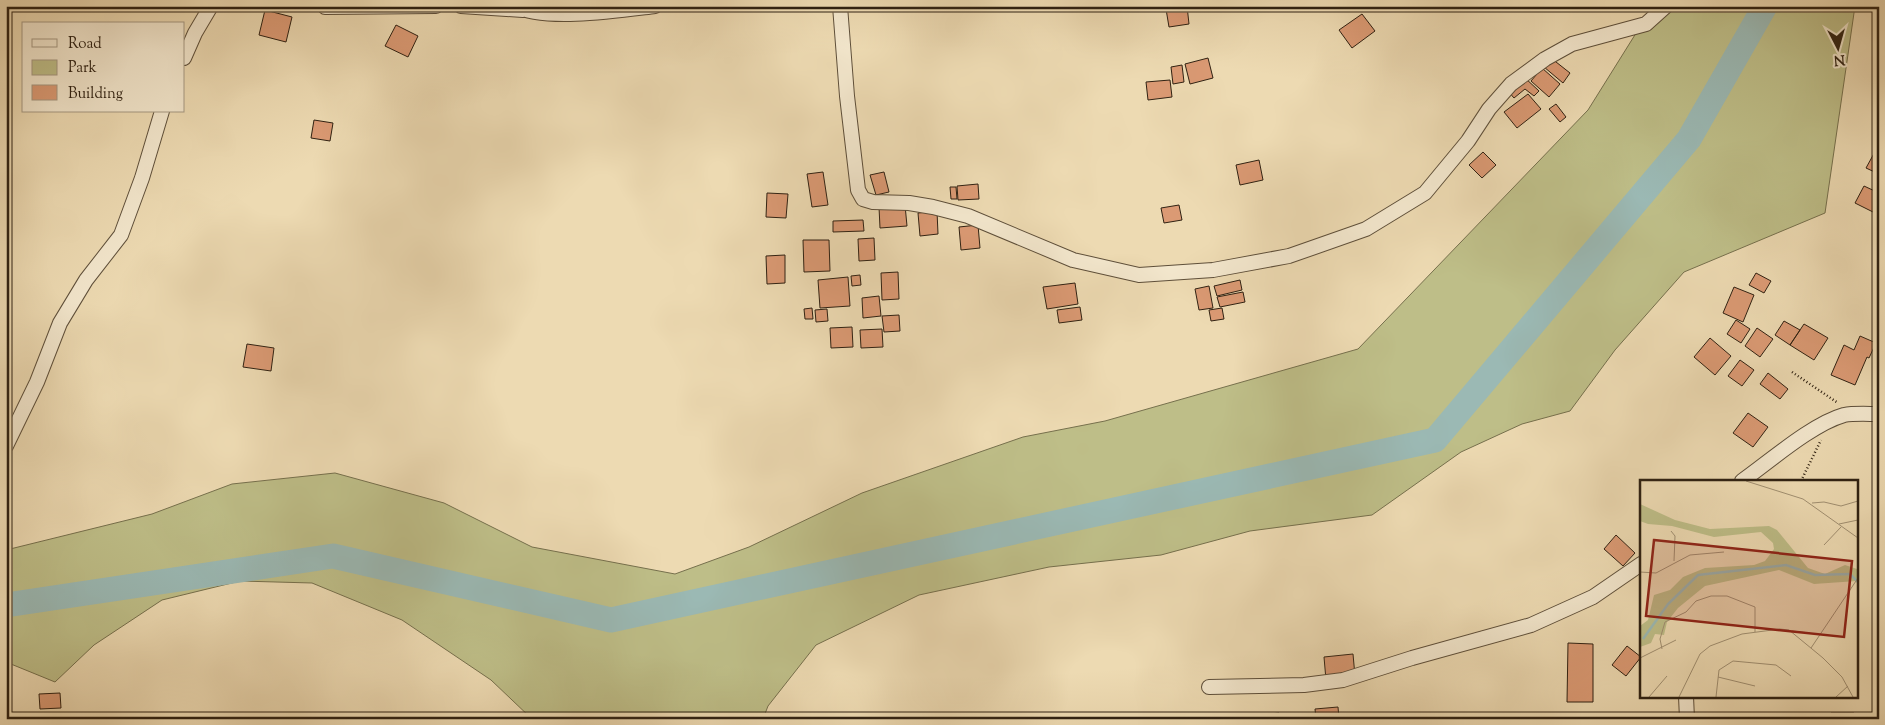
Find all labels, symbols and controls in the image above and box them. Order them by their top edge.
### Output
legend [22,22,185,112]
north arrow [1812,22,1862,72]
text: Road [68,34,102,55]
text: N [1833,48,1846,69]
text: Park [68,58,97,79]
text: Building [68,84,123,105]
inset map [1640,480,1858,698]

